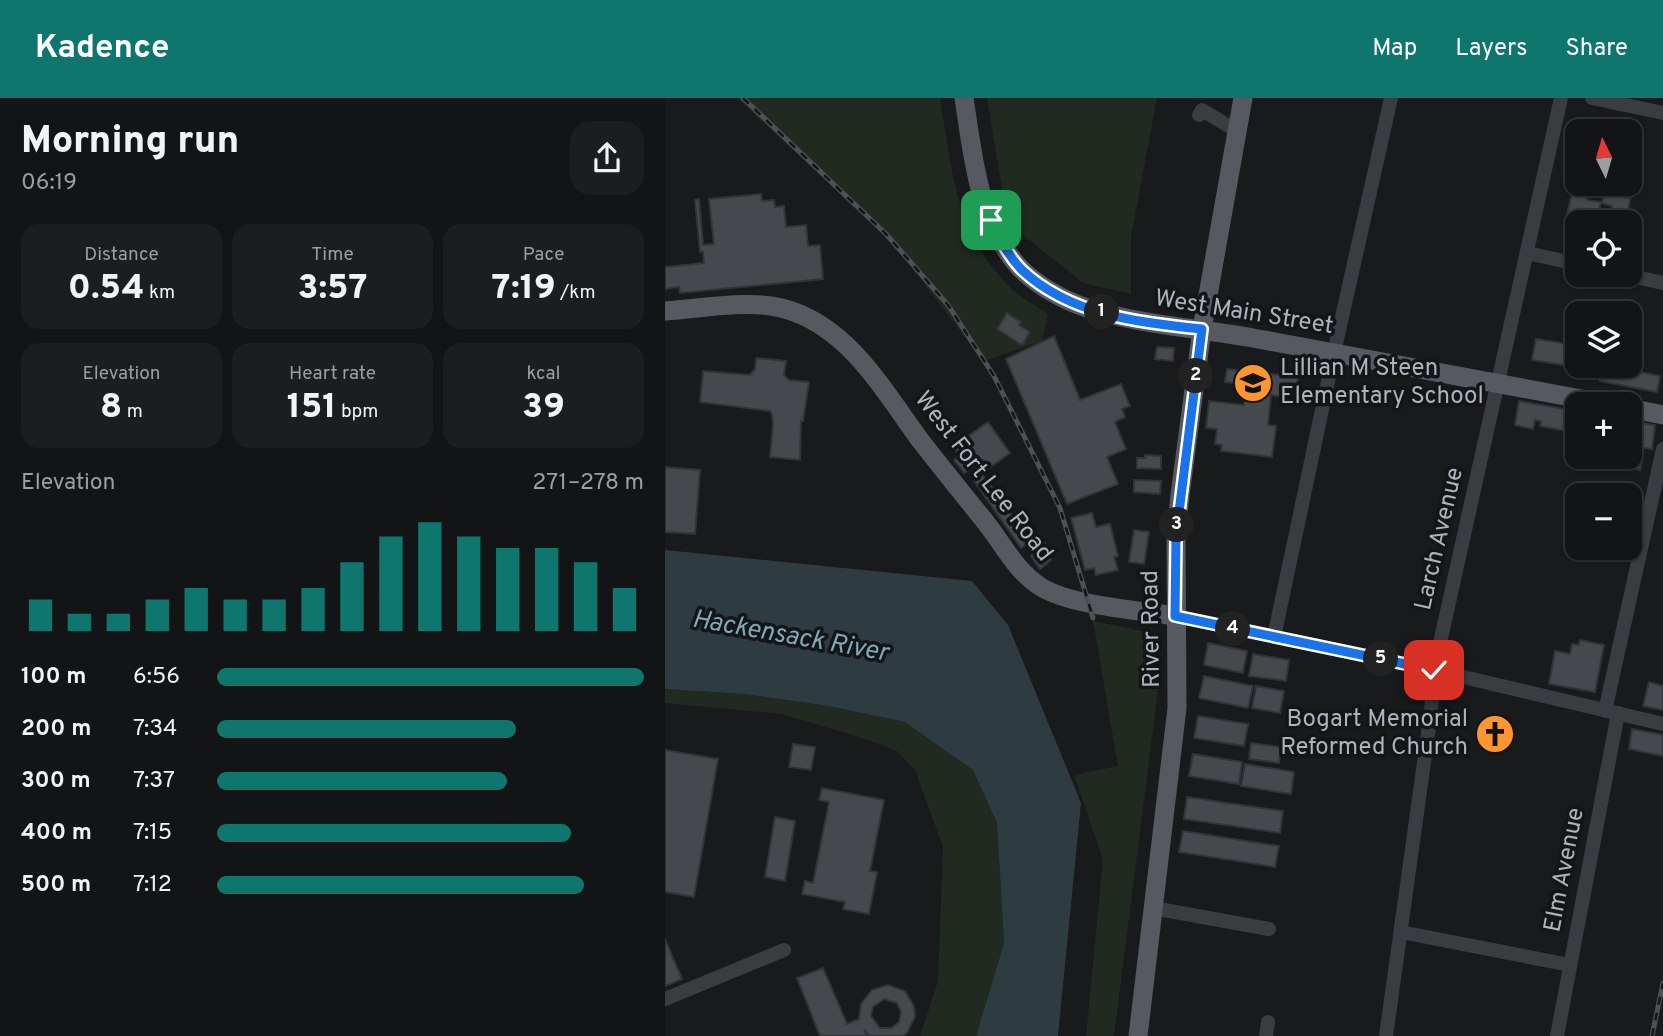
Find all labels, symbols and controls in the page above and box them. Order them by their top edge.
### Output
text: Kadence [35,28,169,70]
text: Map [1372,34,1417,64]
text: Layers [1455,34,1527,64]
text: Share [1565,34,1628,64]
text: Morning run [21,118,239,167]
north arrow [1565,119,1641,196]
map controls [1565,119,1642,560]
button: share [570,121,644,195]
text: 06:19 [21,169,77,198]
pin [961,190,1021,250]
icon: arrive [972,201,1010,239]
button: locate [1565,210,1642,287]
text: Distance [84,243,159,267]
text: Time [311,243,354,267]
text: Pace [523,243,564,267]
text: 0.54 [68,267,144,311]
text: 3:57 [297,267,368,311]
text: 7:19 [491,267,556,311]
text: km [144,281,175,305]
text: /km [556,281,596,305]
street label: West Main Street [1152,284,1336,342]
pin: 1 [1085,294,1119,330]
text: 1 [1098,299,1105,323]
button: layers [1565,301,1642,378]
place label: Lillian M Steen Elementary School [1280,354,1484,412]
pin: 2 [1179,358,1213,394]
text: Elevation [82,362,161,386]
text: Heart rate [289,362,376,386]
text: kcal [527,362,560,386]
school or university icon: Lillian M Steen Elementary School [1232,362,1274,404]
text: 2 [1190,363,1201,387]
text: 8 [100,386,122,430]
text: 151 [287,386,337,430]
text: 39 [522,386,565,430]
street label: West Fort Lee Road [907,386,1059,568]
button: + [1565,392,1642,469]
text: m [122,400,143,424]
text: bpm [337,400,378,424]
street label: Larch Avenue [1409,465,1471,613]
text: Elevation [21,469,116,498]
text: 271–278 m [532,469,644,498]
button: − [1565,483,1642,560]
pin: 3 [1159,508,1195,542]
text: 3 [1171,512,1182,536]
street label: River Road [1136,570,1168,688]
water label: Hackensack River [690,604,892,671]
pin: 4 [1215,612,1251,646]
text: 4 [1226,616,1239,640]
pin [1404,640,1464,700]
pin: 5 [1363,642,1399,676]
text: 5 [1375,646,1386,670]
icon: check [1415,651,1453,689]
text: 100 m [21,663,86,692]
text: 6:56 [133,663,180,692]
place label: Bogart Memorial Reformed Church [1280,705,1468,763]
church icon: Bogart Memorial Reformed Church [1474,713,1516,755]
text: 200 m [21,715,91,744]
text: 7:34 [133,715,177,744]
text: 300 m [21,767,91,796]
text: 7:37 [133,767,175,796]
street label: Elm Avenue [1538,805,1592,935]
text: 400 m [21,819,92,848]
text: 7:15 [133,819,172,848]
text: 500 m [21,871,91,900]
text: 7:12 [133,871,172,900]

